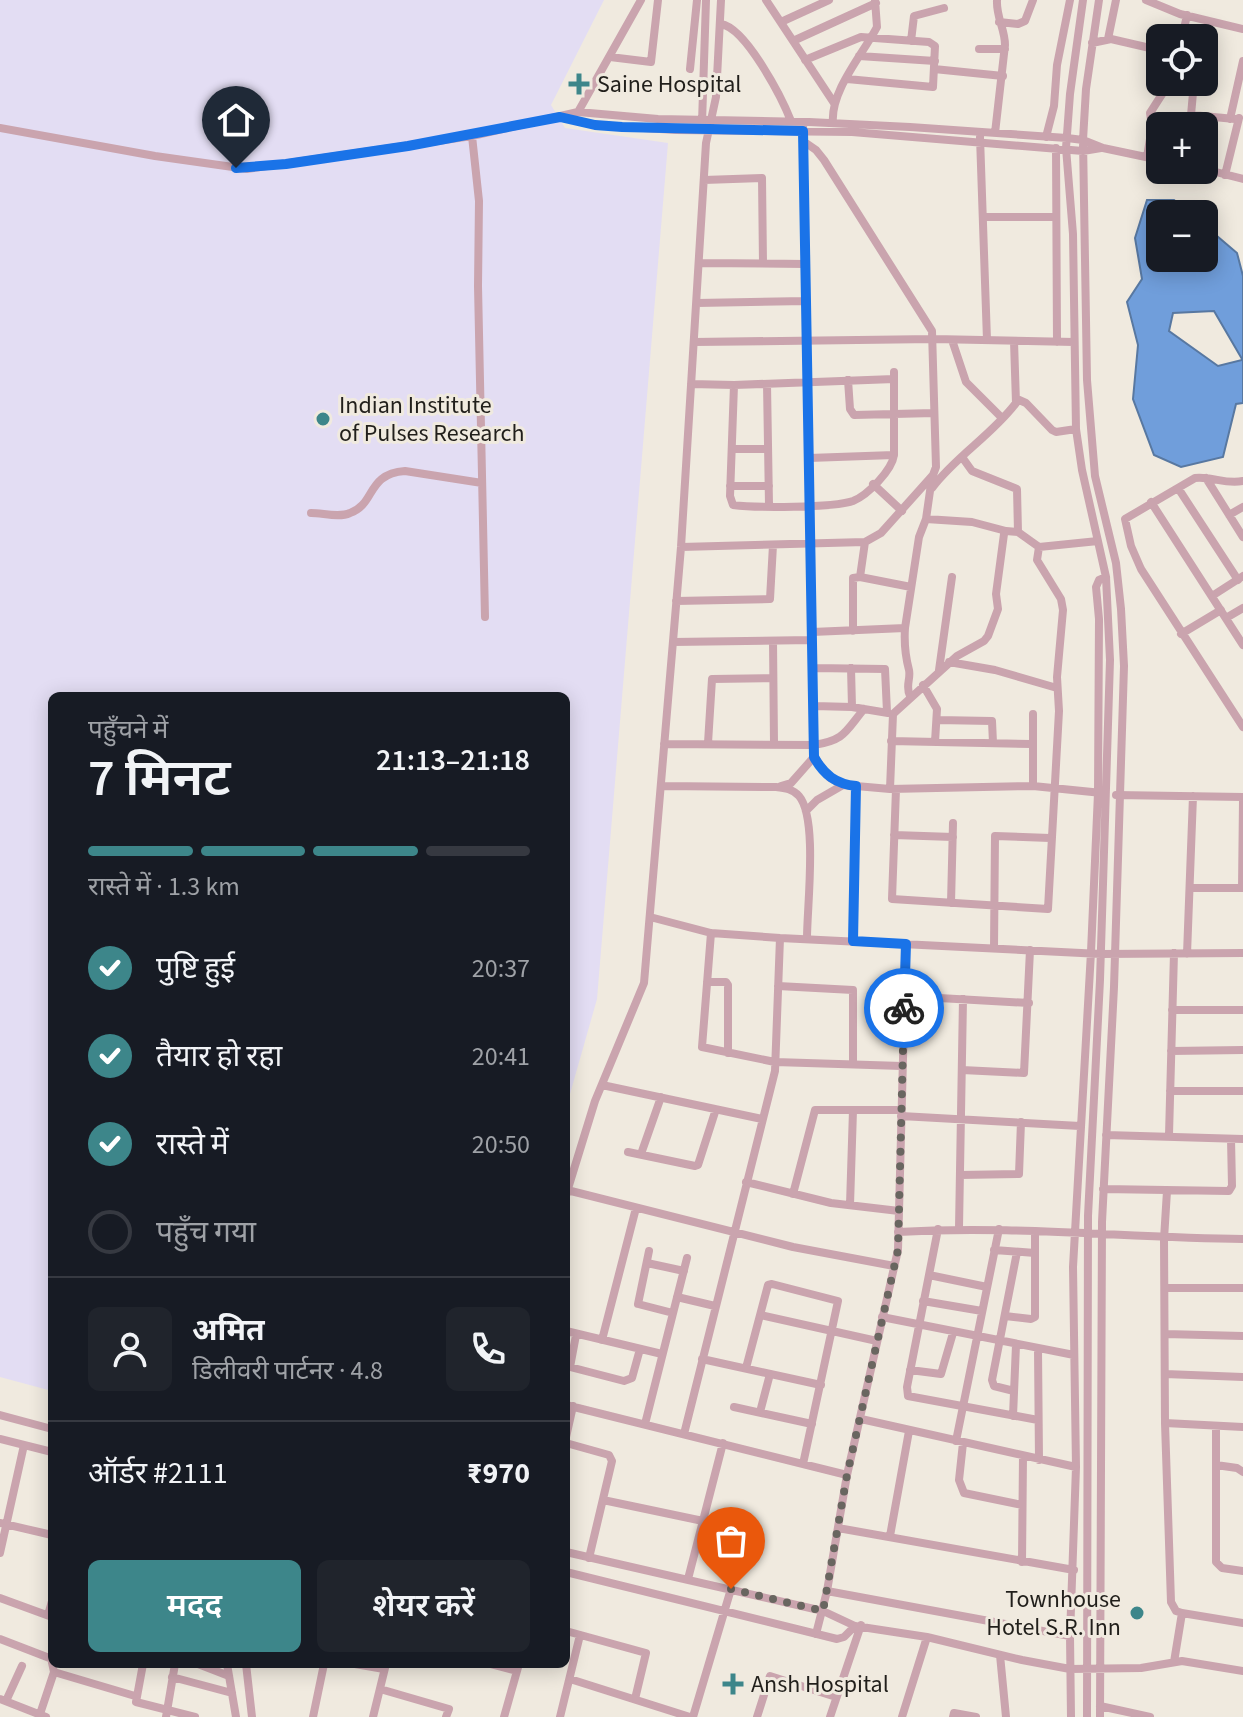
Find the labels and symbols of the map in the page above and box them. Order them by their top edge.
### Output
place label: Saine Hospital [597,67,741,102]
marker: Saine Hospital [568,73,590,95]
pin [202,86,270,168]
place label: Indian Institute of Pulses Research [339,388,524,451]
marker: Indian Institute of Pulses Research [314,410,332,428]
courier [864,968,944,1048]
pin [697,1507,765,1589]
place label: Townhouse Hotel S.R. Inn [986,1582,1121,1645]
marker: Townhouse Hotel S.R. Inn [1128,1604,1146,1622]
place label: Ansh Hospital [751,1667,889,1702]
marker: Ansh Hospital [722,1673,744,1695]

